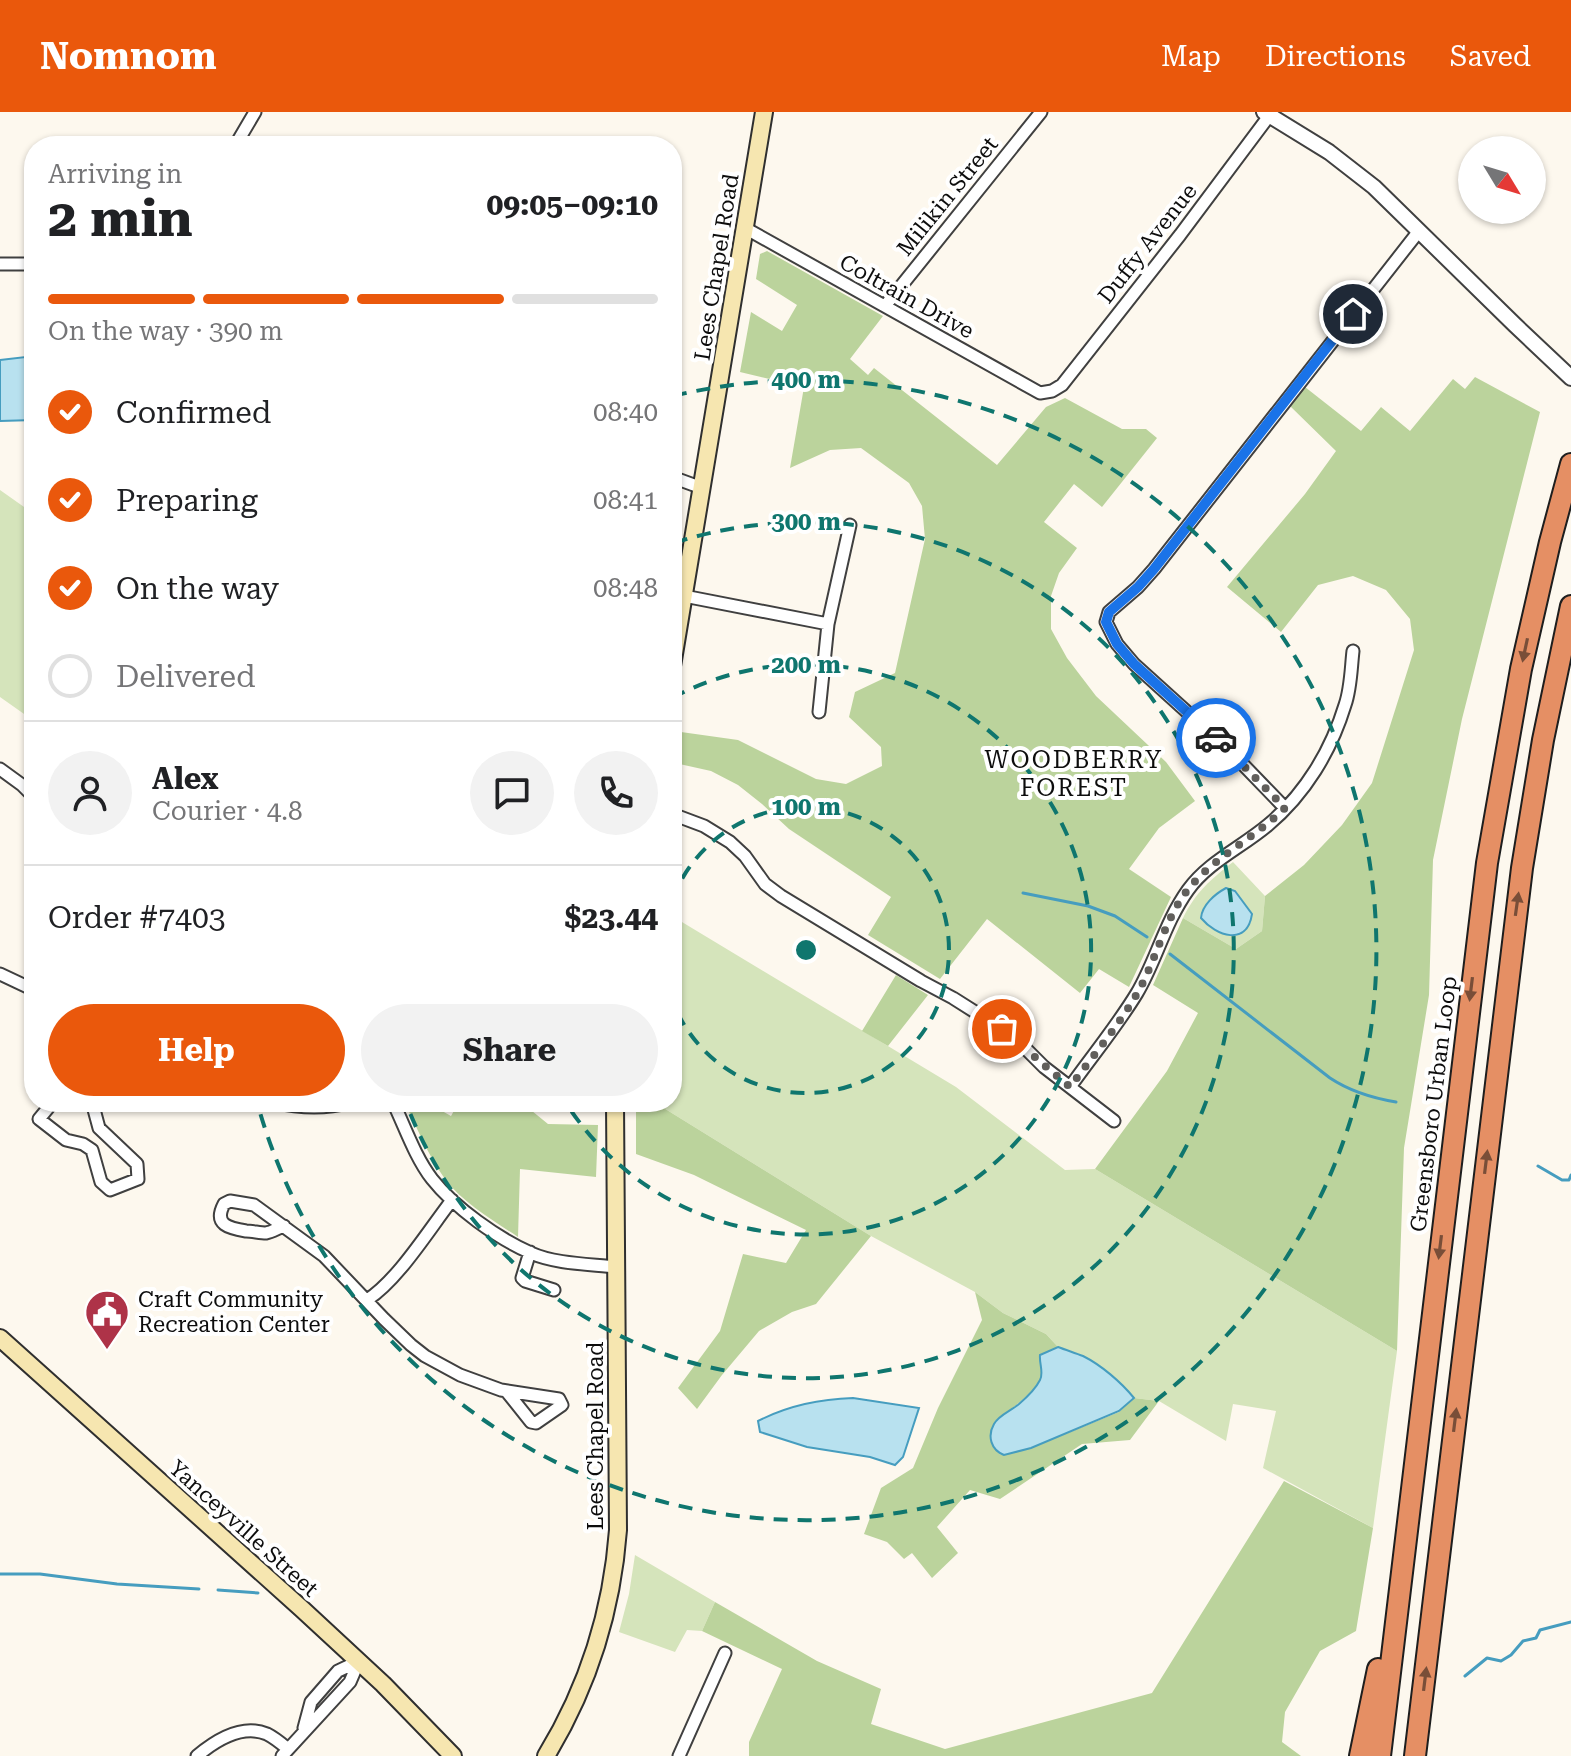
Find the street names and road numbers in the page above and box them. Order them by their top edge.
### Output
street label: Milikin Street [892,132,1003,261]
street label: Lees Chapel Road [689,172,744,362]
street label: Duffy Avenue [1093,179,1202,308]
street label: Coltrain Drive [835,249,978,344]
street label: Greensboro Urban Loop [1405,975,1462,1233]
street label: Lees Chapel Road [583,1342,608,1530]
street label: Yanceyville Street [164,1455,323,1602]

